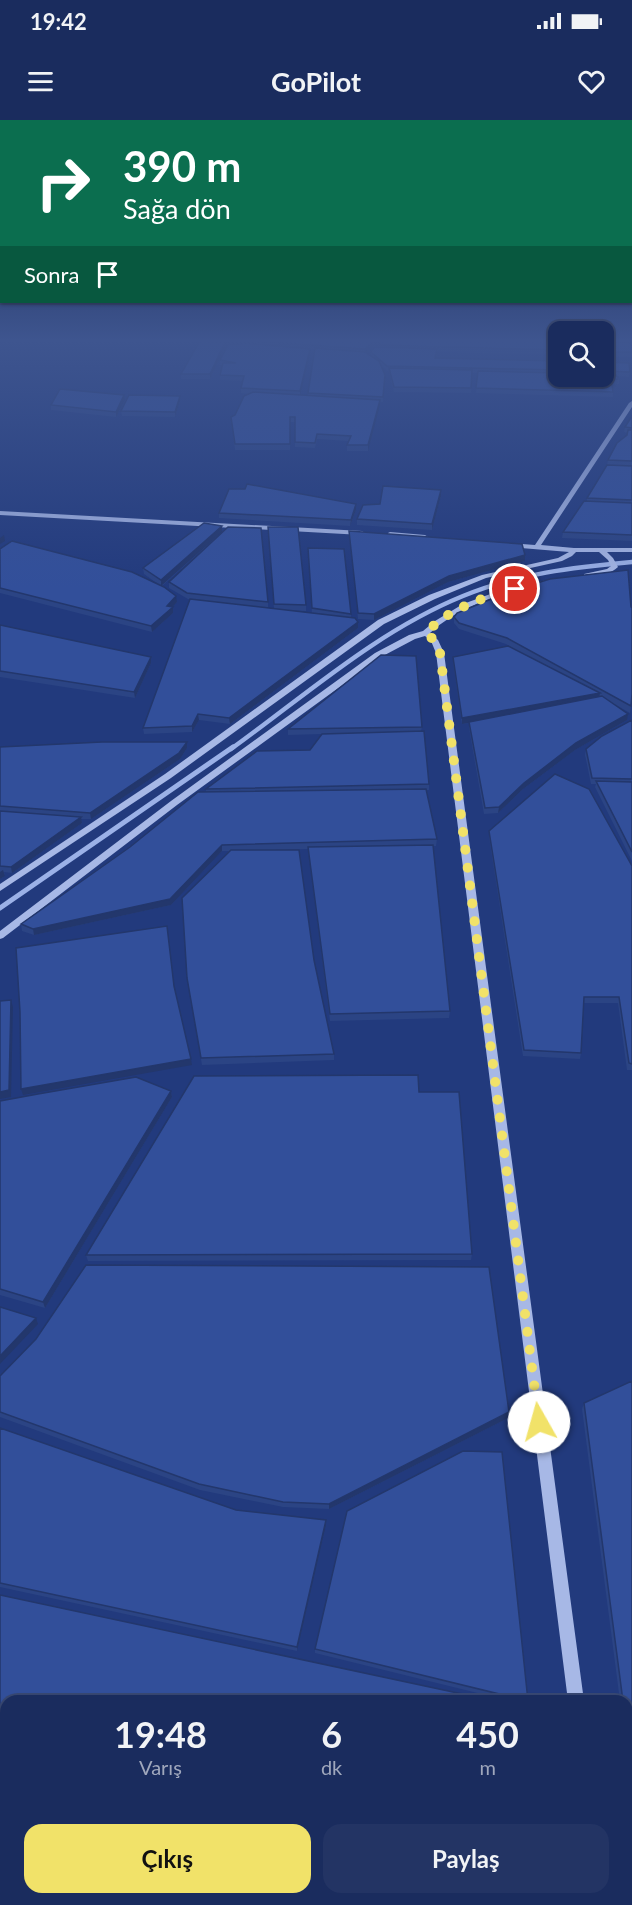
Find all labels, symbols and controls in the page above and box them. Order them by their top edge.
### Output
text: 19:42 [30,8,87,35]
icon: menu [24,65,57,98]
text: GoPilot [271,65,361,98]
icon: heart [575,65,608,98]
text: 390 m [123,141,241,191]
icon: right [24,144,102,222]
text: Sağa dön [123,192,231,225]
icon: arrive [91,258,124,291]
text: Sonra [24,261,79,288]
map controls [548,321,614,387]
button: search [548,321,614,387]
pin [489,563,540,614]
icon: arrive [498,572,531,605]
position arrow [507,1390,571,1454]
text: 19:48 [114,1712,207,1756]
text: 6 [321,1712,342,1756]
text: 450 [456,1712,519,1756]
text: Varış [139,1755,182,1779]
text: dk [321,1755,342,1779]
text: m [479,1755,496,1779]
button: Çıkış [24,1824,311,1893]
button: Paylaş [323,1824,609,1893]

